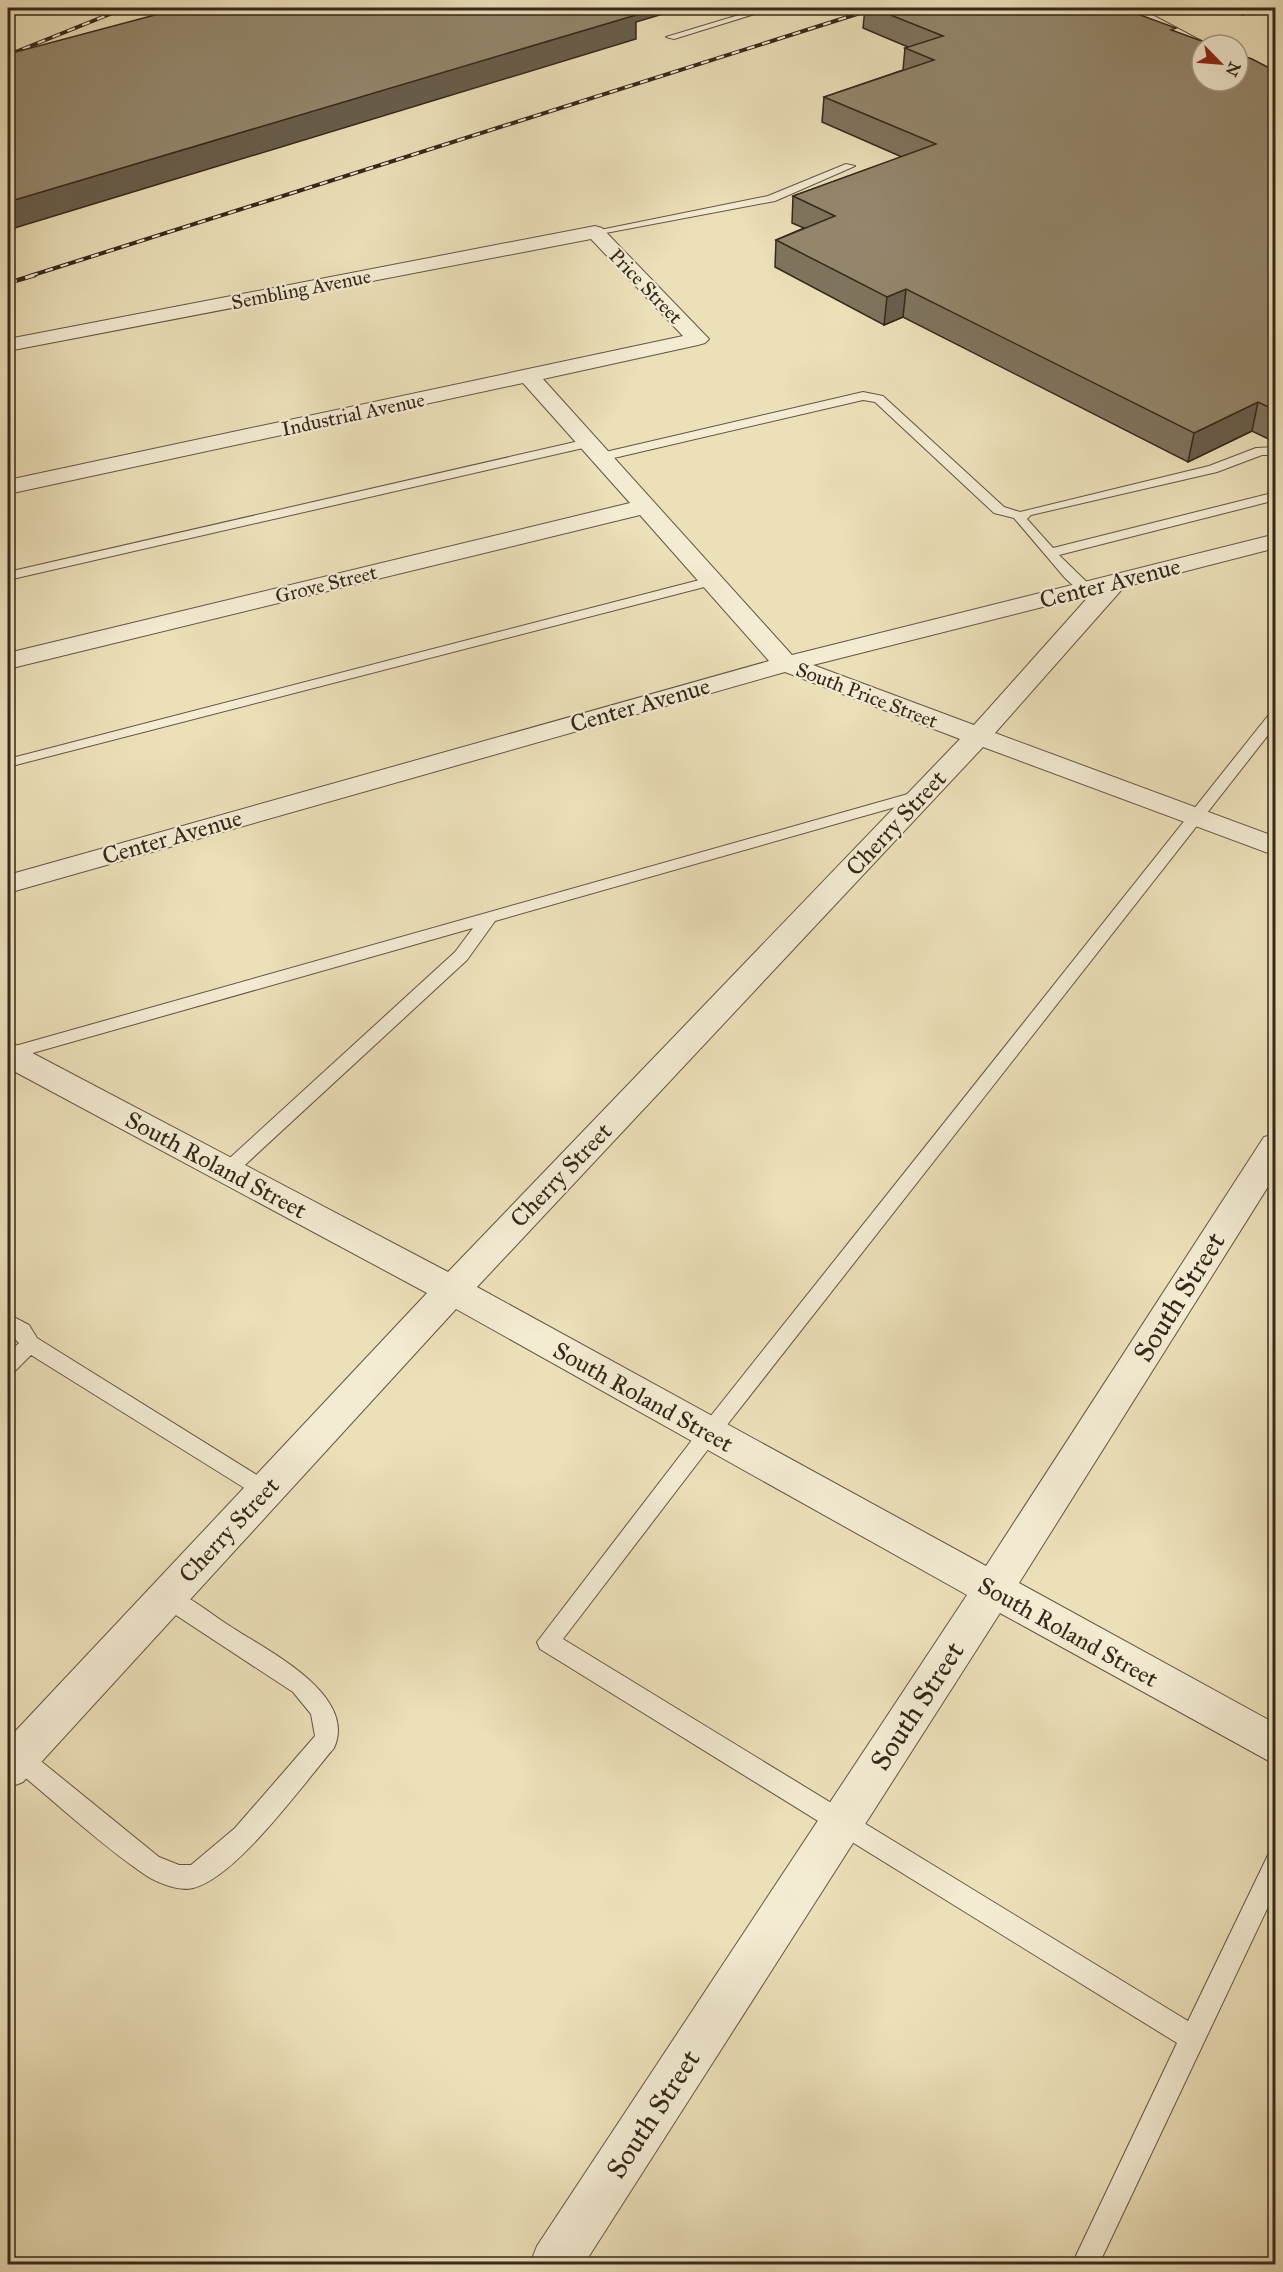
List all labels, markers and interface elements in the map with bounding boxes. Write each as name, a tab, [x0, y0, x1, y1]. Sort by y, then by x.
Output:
north arrow	[1190, 33, 1250, 93]
text: N	[1221, 59, 1245, 80]
street label: Price Street	[604, 243, 688, 329]
street label: Sembling Avenue	[229, 264, 373, 315]
street label: Industrial Avenue	[279, 387, 427, 441]
street label: Center Avenue	[1037, 551, 1183, 615]
street label: Grove Street	[273, 560, 379, 608]
street label: South Price Street	[793, 657, 941, 733]
street label: Center Avenue	[567, 671, 713, 739]
street label: Cherry Street	[839, 764, 953, 882]
street label: Center Avenue	[99, 803, 245, 871]
street label: South Roland Street	[120, 1105, 312, 1226]
street label: Cherry Street	[504, 1116, 619, 1233]
street label: South Street	[1125, 1226, 1233, 1368]
street label: South Roland Street	[548, 1335, 739, 1459]
street label: Cherry Street	[172, 1471, 286, 1589]
street label: South Roland Street	[973, 1570, 1164, 1694]
street label: South Street	[862, 1635, 972, 1777]
street label: South Street	[598, 2043, 708, 2185]

